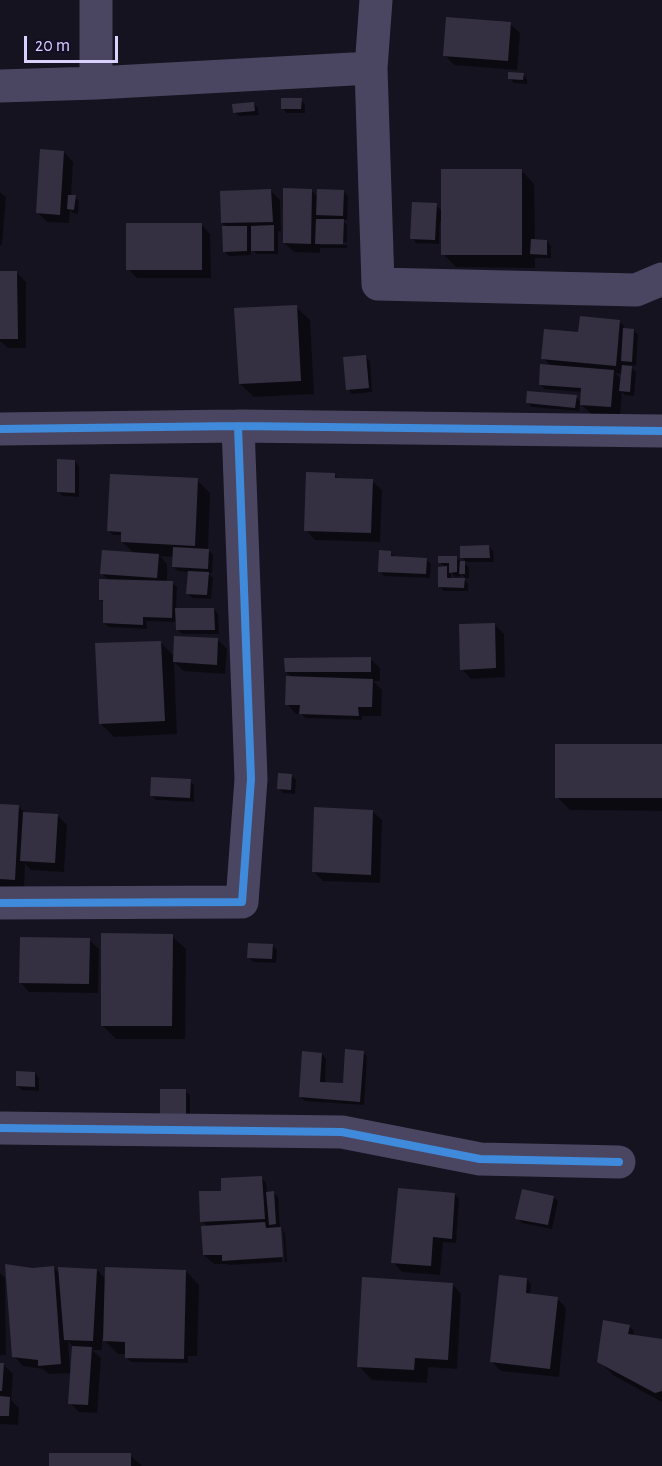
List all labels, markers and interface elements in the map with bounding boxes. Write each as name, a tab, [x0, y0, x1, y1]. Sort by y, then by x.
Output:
scale bar	[27, 24, 122, 62]
text: 20 m	[35, 37, 70, 55]

